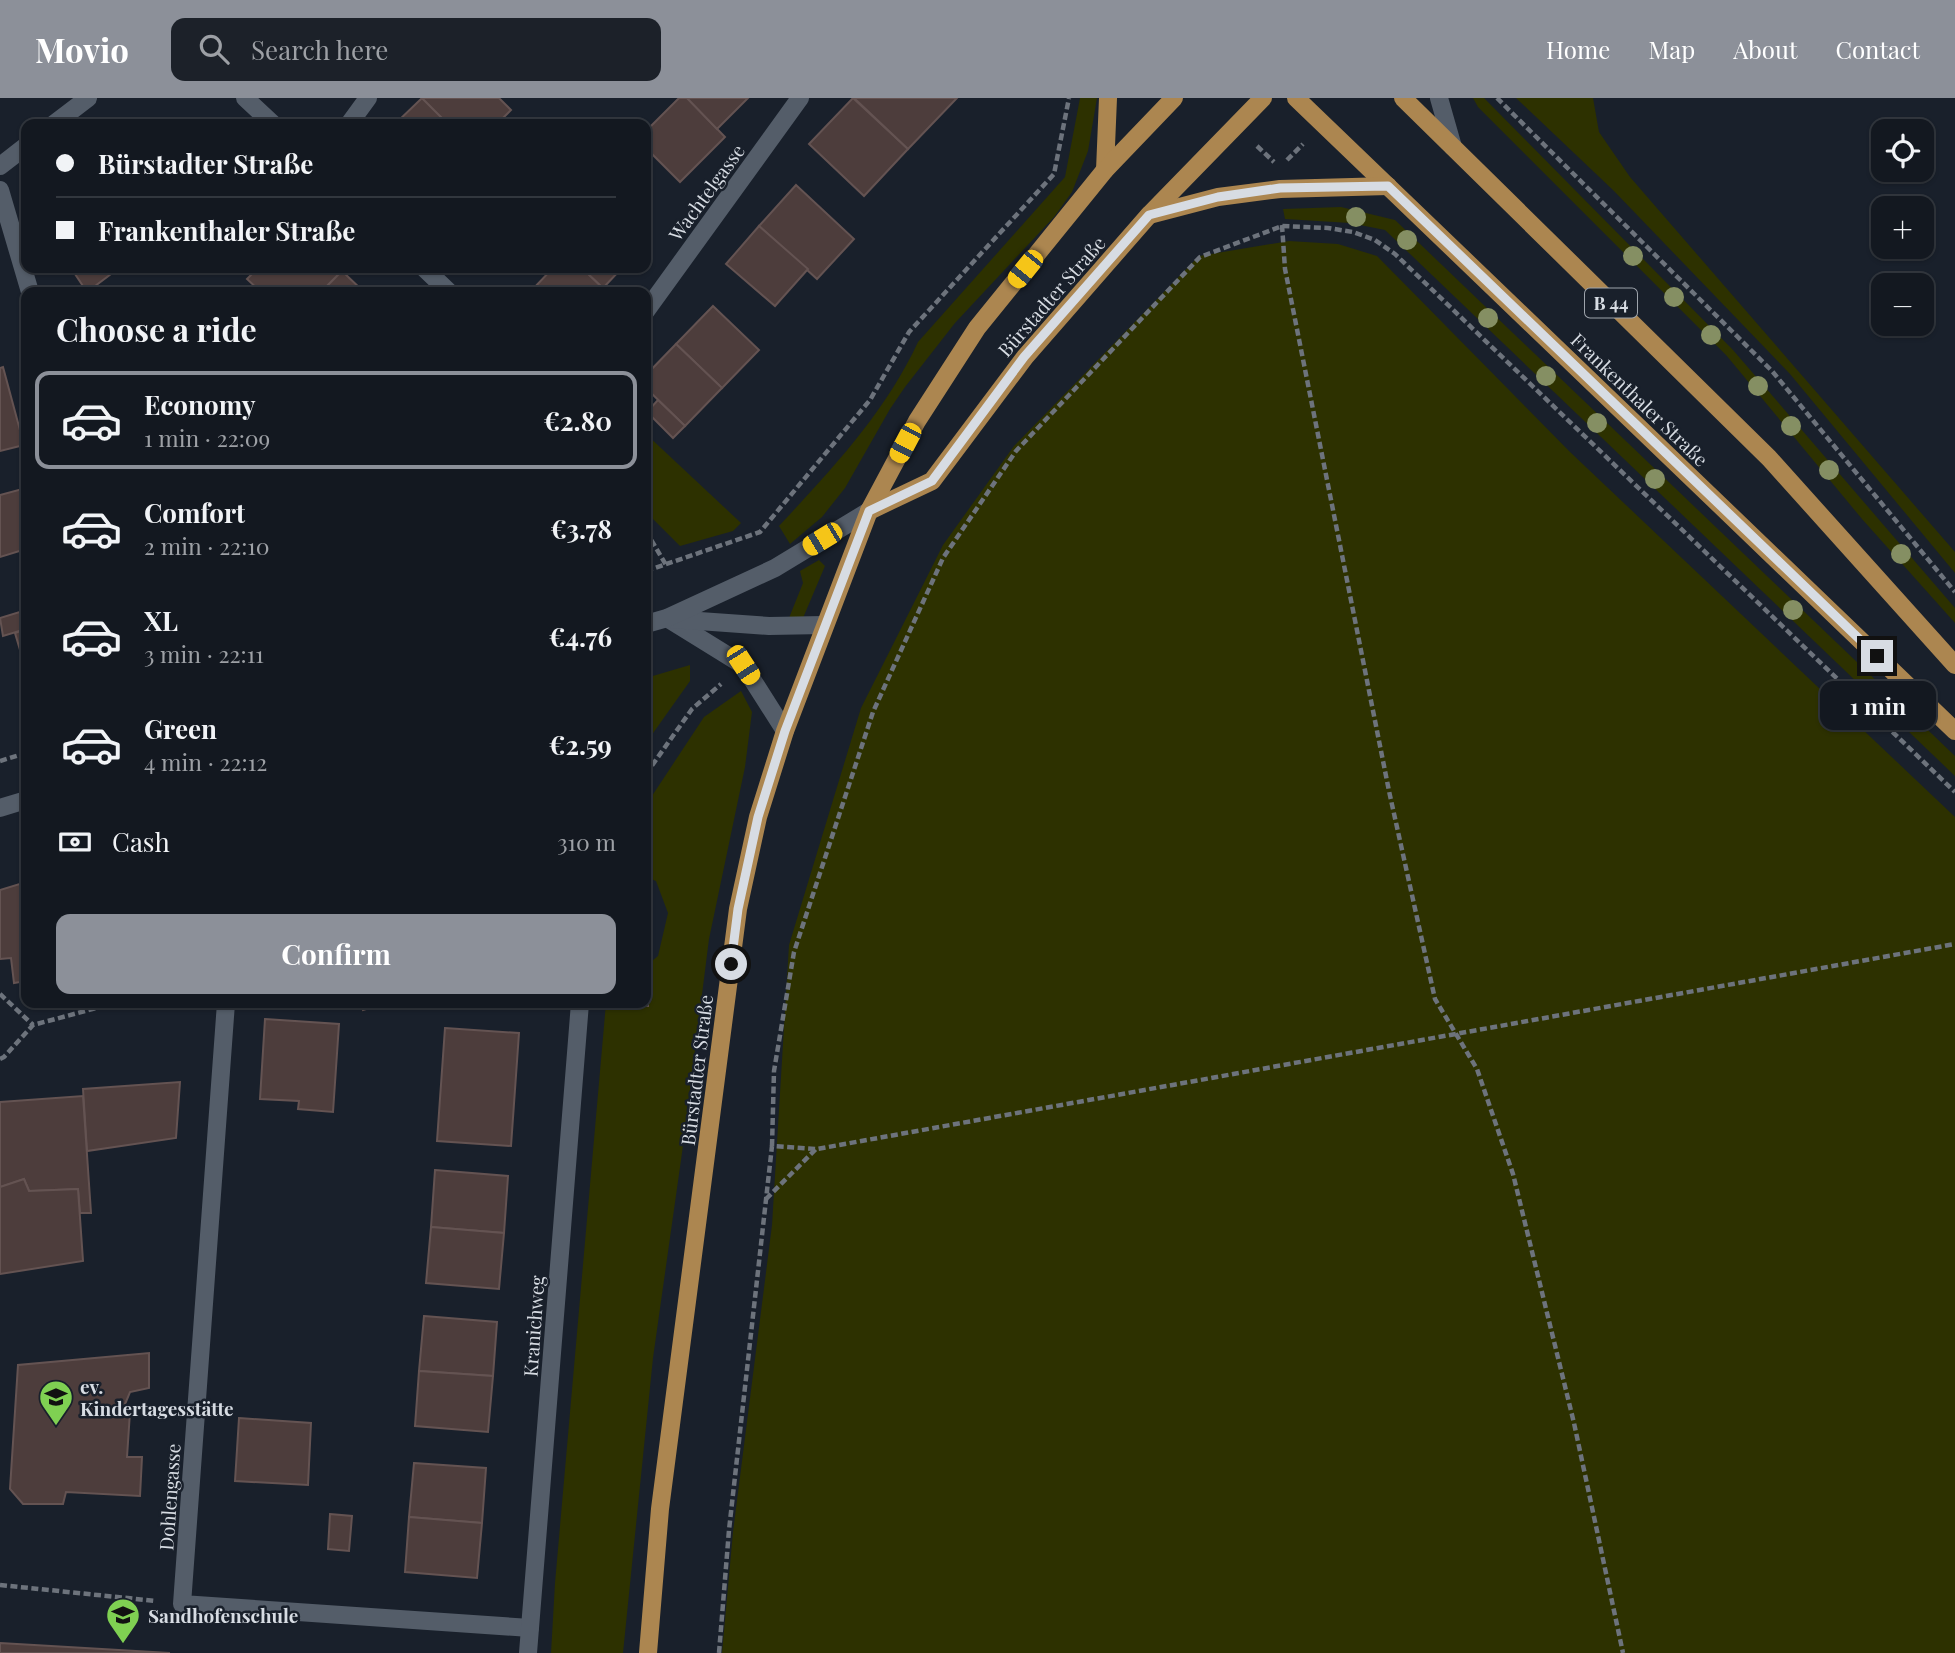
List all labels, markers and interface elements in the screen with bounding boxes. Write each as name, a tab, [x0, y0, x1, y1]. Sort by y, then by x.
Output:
search box	[171, 18, 661, 81]
text: Movio	[35, 27, 129, 71]
icon: search	[195, 30, 233, 68]
text: Search here	[251, 32, 388, 67]
text: Home	[1546, 33, 1610, 65]
text: Map	[1648, 33, 1695, 65]
text: About	[1733, 33, 1797, 65]
text: Contact	[1835, 33, 1920, 65]
map controls	[1871, 119, 1934, 336]
button: locate	[1871, 119, 1934, 182]
street label: Wachtelgasse	[661, 138, 750, 246]
text: Bürstadter Straße	[98, 146, 313, 181]
button: +	[1871, 196, 1934, 259]
text: Frankenthaler Straße	[98, 213, 355, 248]
street label: Bürstadter Straße	[991, 230, 1111, 362]
car	[1004, 246, 1047, 292]
button: −	[1871, 273, 1934, 336]
road number: B 44	[1585, 288, 1637, 318]
text: Choose a ride	[56, 307, 257, 350]
street label: Frankenthaler Straße	[1566, 327, 1714, 471]
text: Economy	[144, 387, 255, 422]
icon: car	[60, 389, 123, 452]
text: €2.80	[543, 403, 612, 438]
car	[886, 420, 925, 466]
text: 1 min · 22:09	[144, 422, 270, 453]
text: Comfort	[144, 495, 245, 530]
icon: car	[60, 497, 123, 560]
text: €3.78	[550, 511, 612, 546]
car	[799, 519, 846, 559]
text: 2 min · 22:10	[144, 530, 270, 561]
text: XL	[144, 603, 178, 638]
icon: car	[60, 605, 123, 668]
text: €4.76	[549, 619, 612, 654]
text: 3 min · 22:11	[144, 638, 264, 669]
route end	[1861, 640, 1893, 672]
car	[723, 642, 764, 688]
callout: 1 min	[1819, 680, 1935, 730]
text: 1 min	[1850, 690, 1906, 721]
text: Green	[144, 711, 217, 746]
icon: car	[60, 713, 123, 776]
text: €2.59	[549, 727, 612, 762]
text: 4 min · 22:12	[144, 746, 267, 777]
icon: cash	[56, 823, 94, 861]
text: Cash	[112, 824, 170, 859]
text: 310 m	[557, 826, 616, 857]
button: Confirm	[56, 914, 616, 994]
route start	[715, 948, 747, 980]
street label: Bürstadter Straße	[674, 993, 718, 1147]
street label: Kranichweg	[516, 1274, 550, 1378]
place label: ev. Kindertagesstätte	[80, 1373, 234, 1421]
school or university icon: ev. Kindertagesstätte	[37, 1378, 75, 1427]
street label: Dohlengasse	[152, 1443, 186, 1551]
school or university icon: Sandhofenschule	[104, 1596, 142, 1645]
place label: Sandhofenschule	[148, 1602, 298, 1628]

